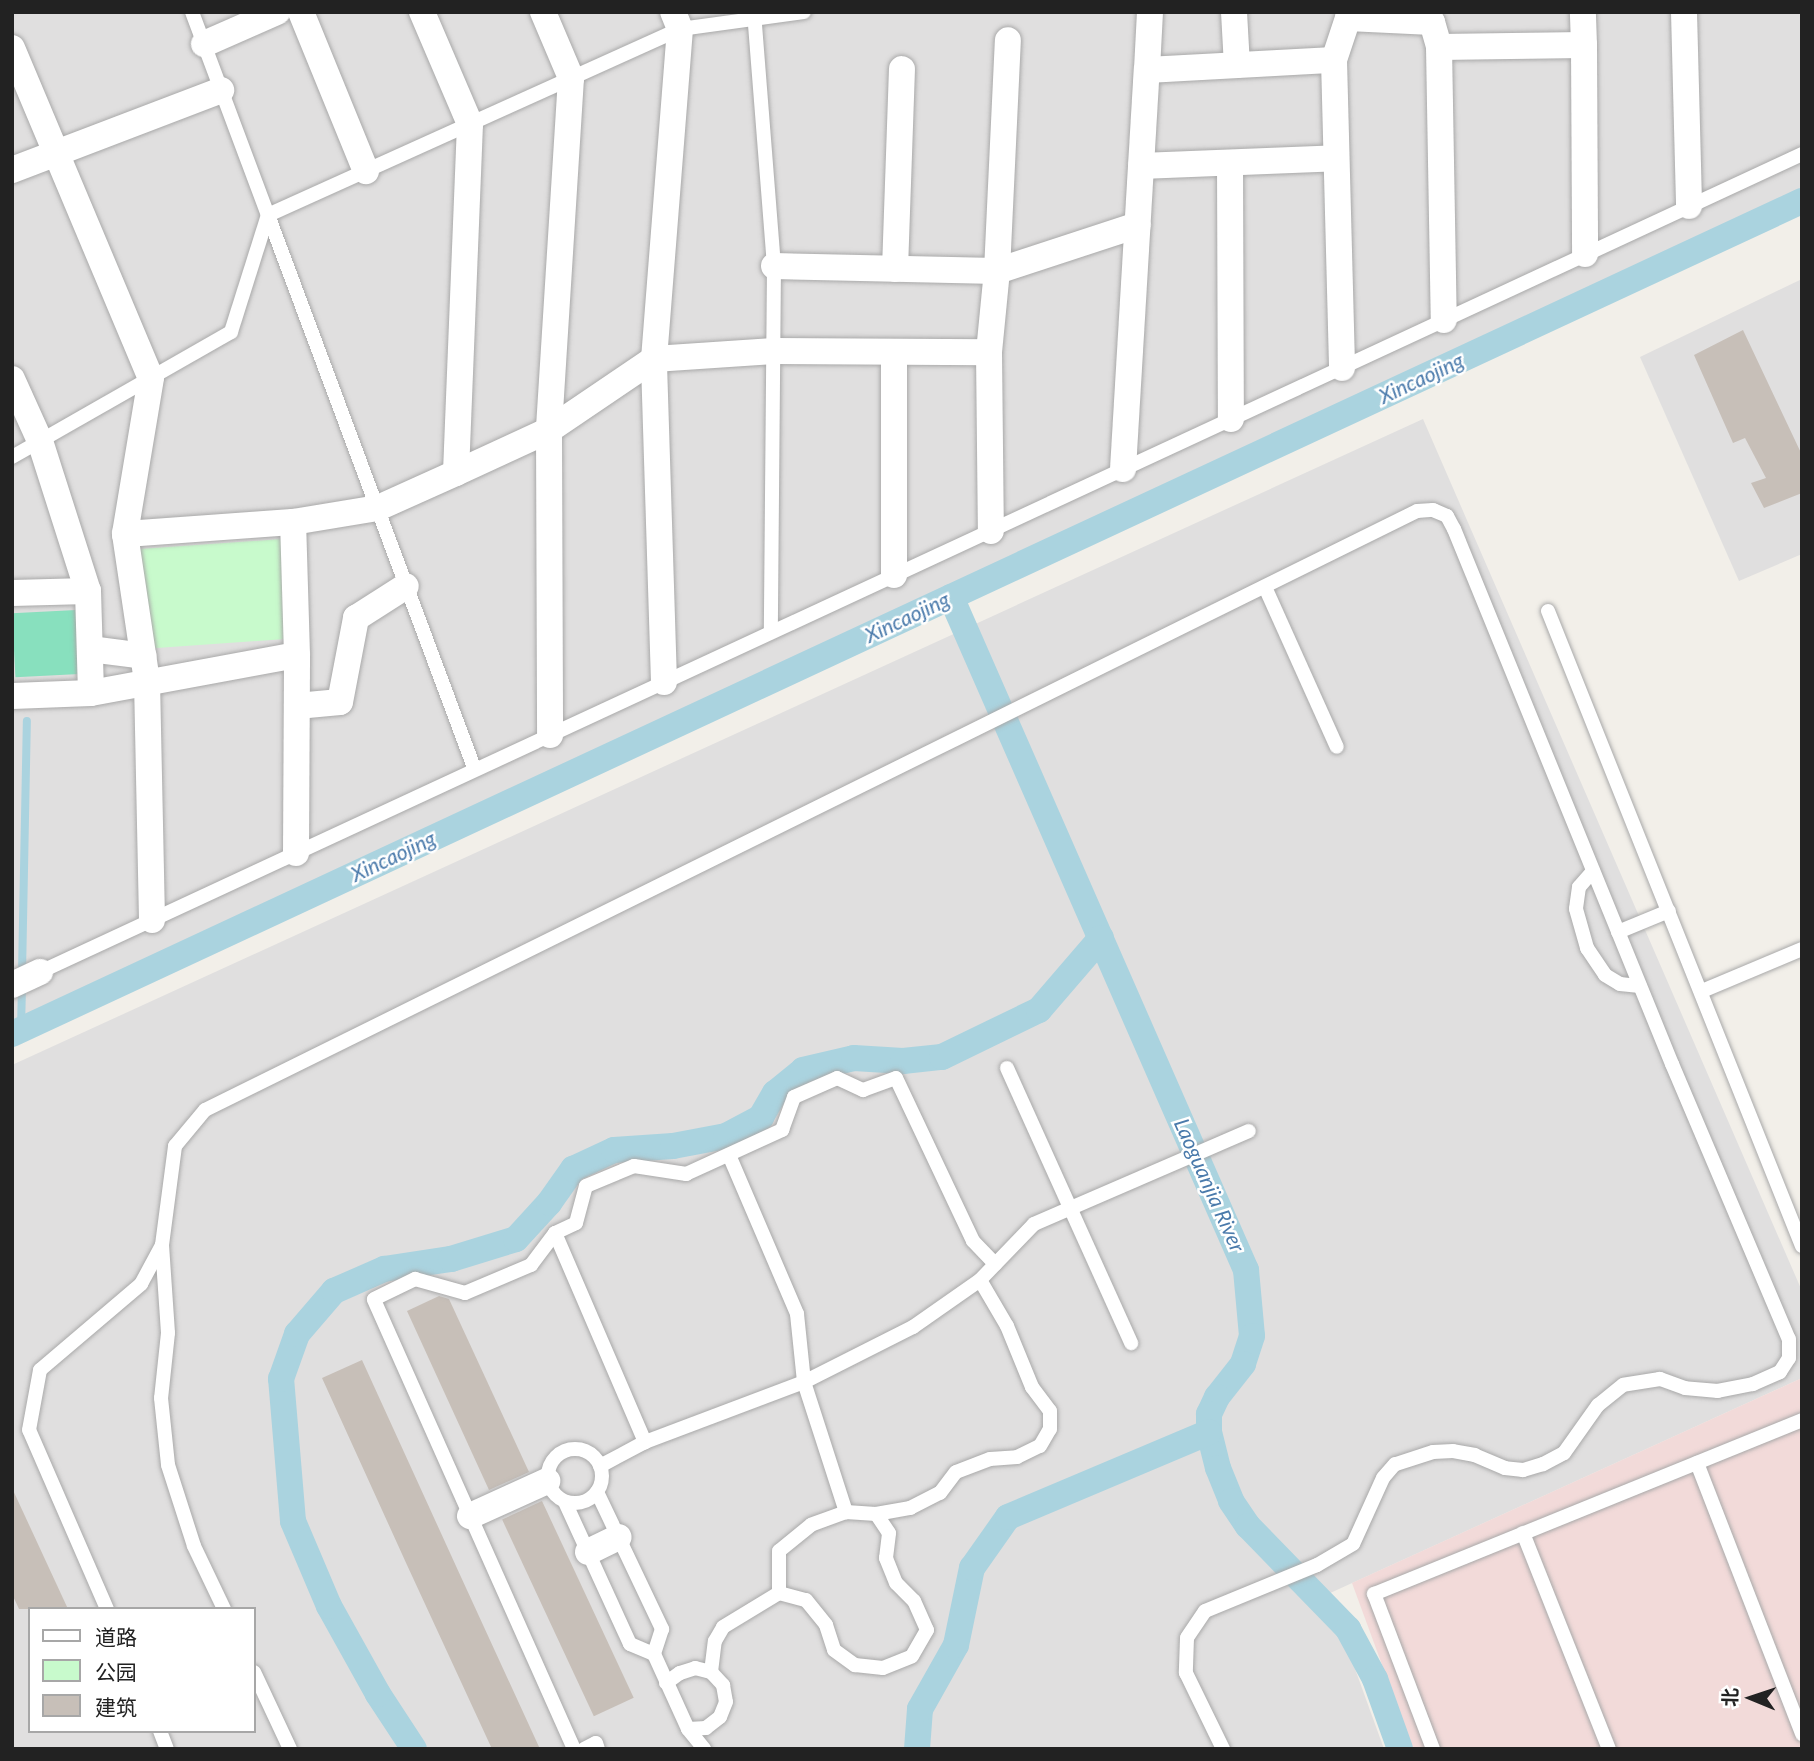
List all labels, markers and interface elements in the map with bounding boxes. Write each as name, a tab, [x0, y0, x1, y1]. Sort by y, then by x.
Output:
water label: Xincaojing	[1375, 347, 1467, 409]
water label: Xincaojing	[861, 586, 953, 648]
water label: Xincaojing	[347, 825, 439, 887]
water label: Laoguanjia River	[1169, 1114, 1251, 1256]
legend	[28, 1607, 256, 1733]
text: 道路	[95, 1624, 137, 1649]
text: 公园	[95, 1659, 137, 1684]
north arrow	[1716, 1663, 1786, 1733]
text: 北	[1718, 1687, 1741, 1707]
text: 建筑	[95, 1694, 137, 1719]

